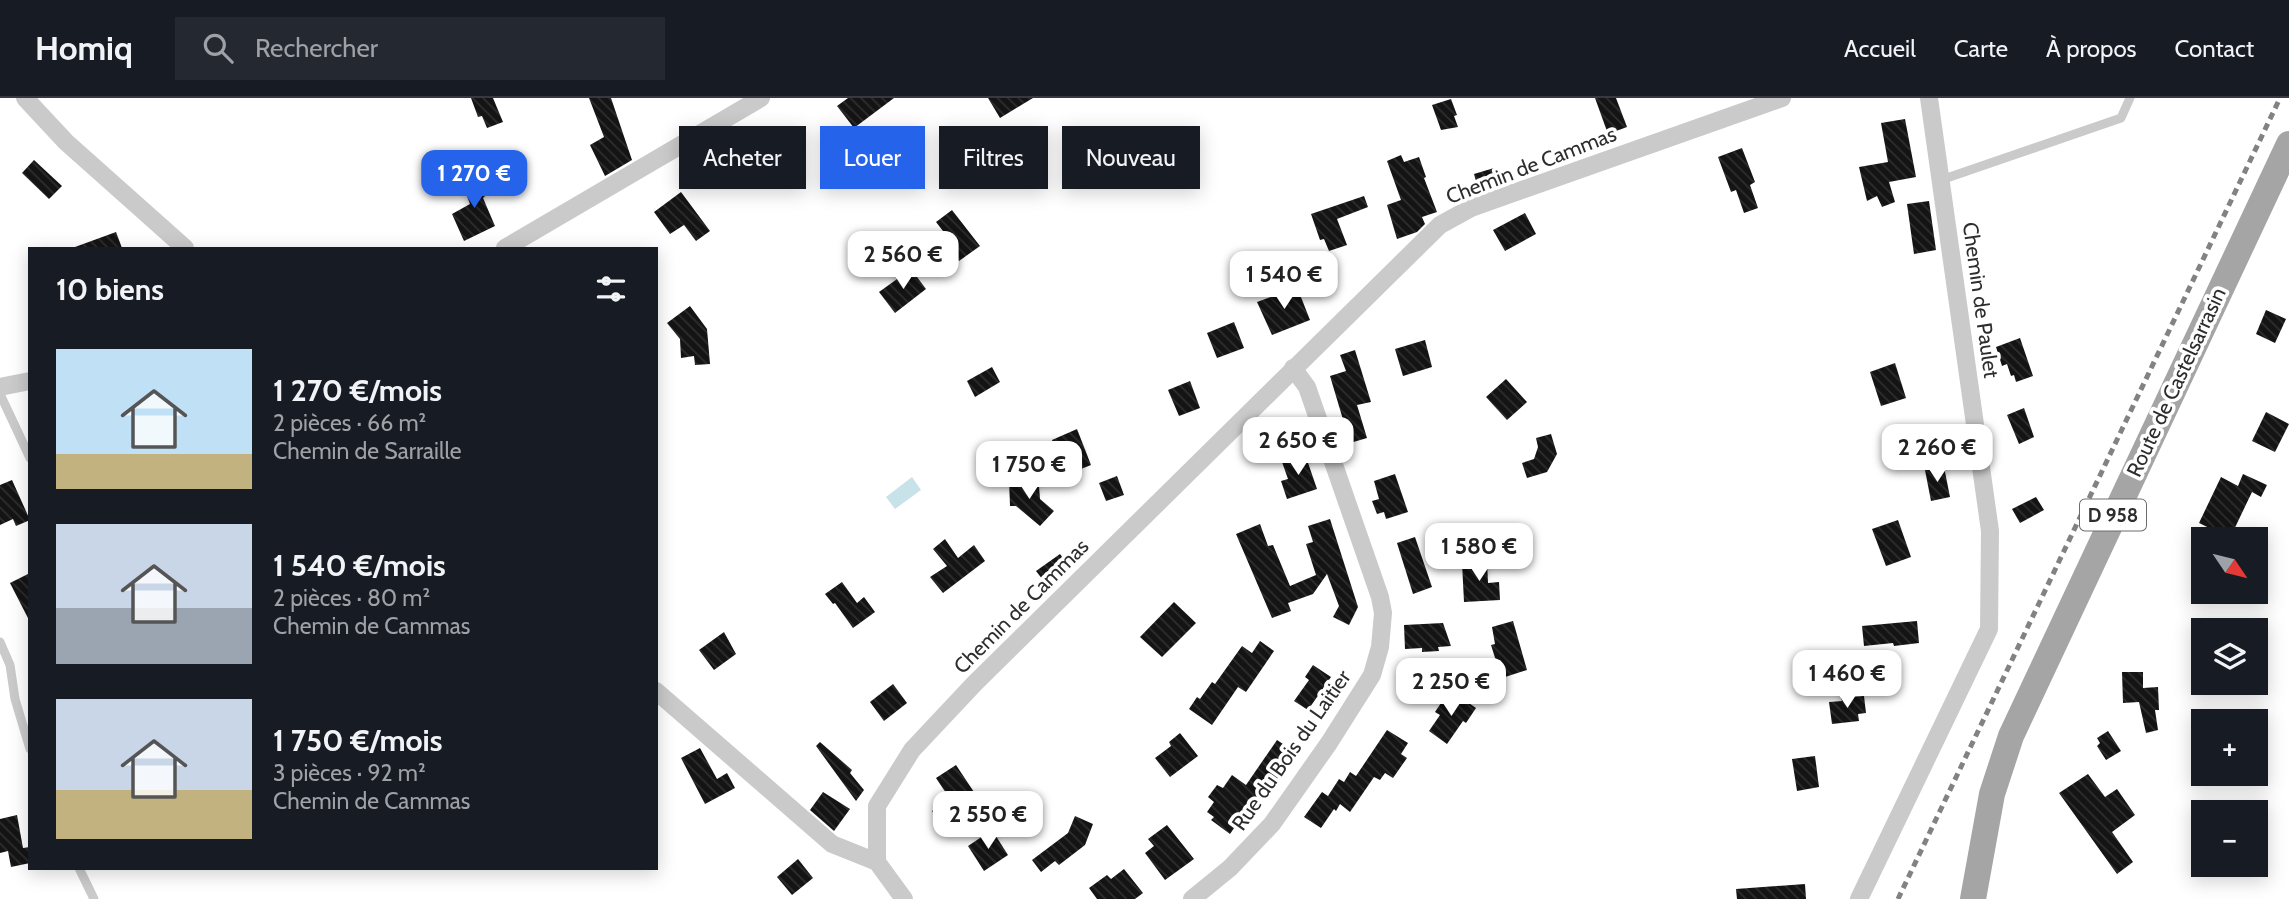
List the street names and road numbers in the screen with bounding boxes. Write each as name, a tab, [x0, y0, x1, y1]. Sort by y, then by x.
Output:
street label: Chemin de Cammas	[1442, 121, 1620, 209]
street label: Chemin de Paulet	[1958, 221, 2004, 379]
street label: Route de Castelsarrasin	[2121, 284, 2231, 480]
road number: D 958	[2080, 500, 2146, 530]
street label: Chemin de Cammas	[948, 533, 1094, 679]
street label: Rue du Bois du Laitier	[1226, 665, 1356, 835]

